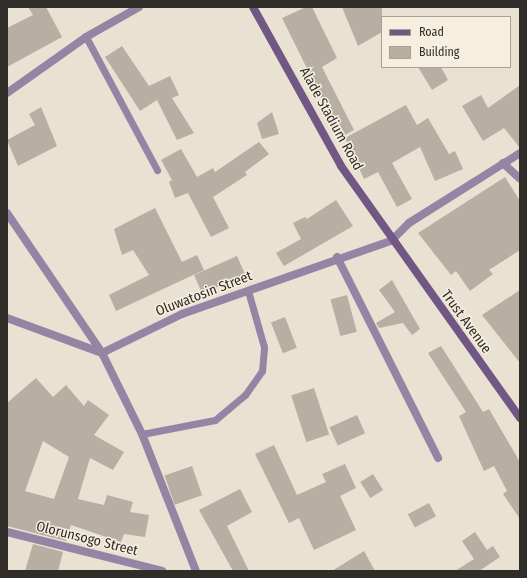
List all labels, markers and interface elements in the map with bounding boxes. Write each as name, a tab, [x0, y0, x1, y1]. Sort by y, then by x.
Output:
legend	[381, 16, 511, 68]
text: Road	[419, 25, 444, 39]
text: Building	[419, 45, 459, 59]
street label: Alade Stadium Road	[296, 65, 366, 173]
street label: Oluwatosin Street	[153, 268, 255, 320]
street label: Trust Avenue	[437, 287, 495, 357]
street label: Olorunsogo Street	[34, 518, 140, 560]

